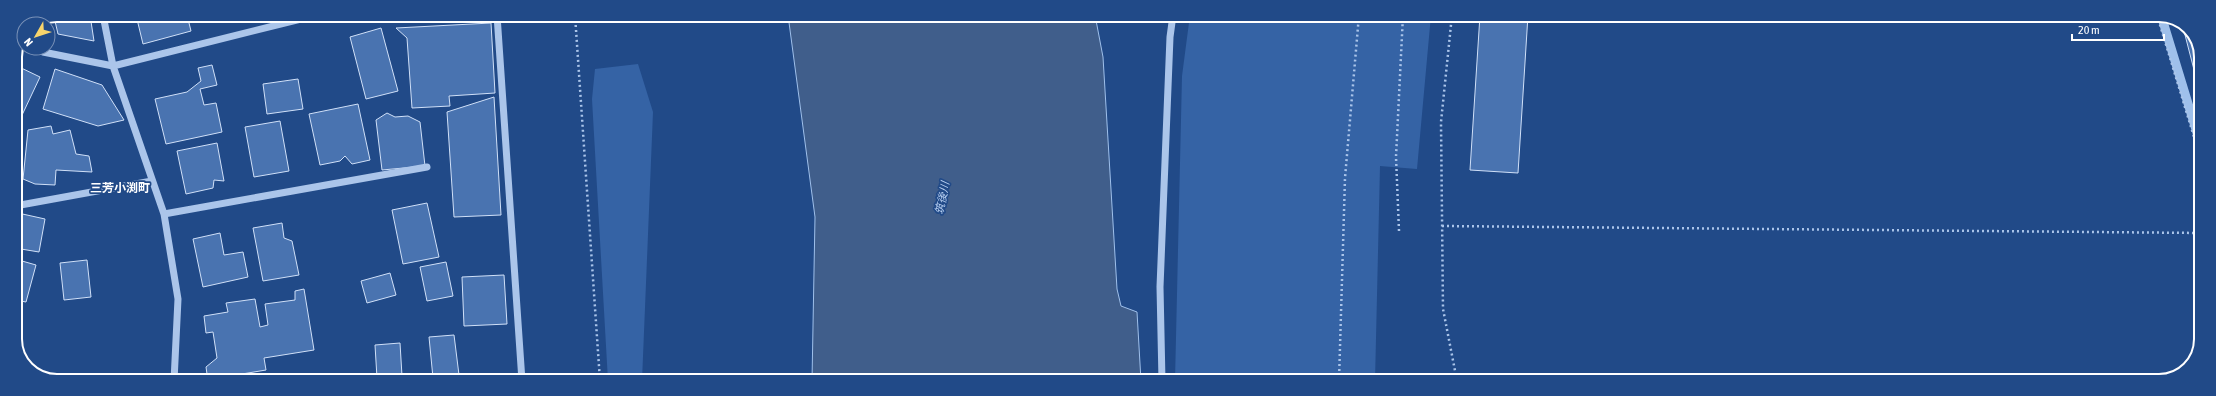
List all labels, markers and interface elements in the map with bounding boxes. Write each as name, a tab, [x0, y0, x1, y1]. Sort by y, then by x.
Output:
north arrow	[16, 16, 56, 56]
scale bar	[2072, 16, 2164, 42]
text: 20 m	[2078, 23, 2100, 37]
text: N	[22, 36, 35, 49]
water label: 筑後川	[933, 180, 951, 215]
district label: 三芳小渕町	[90, 181, 150, 195]

